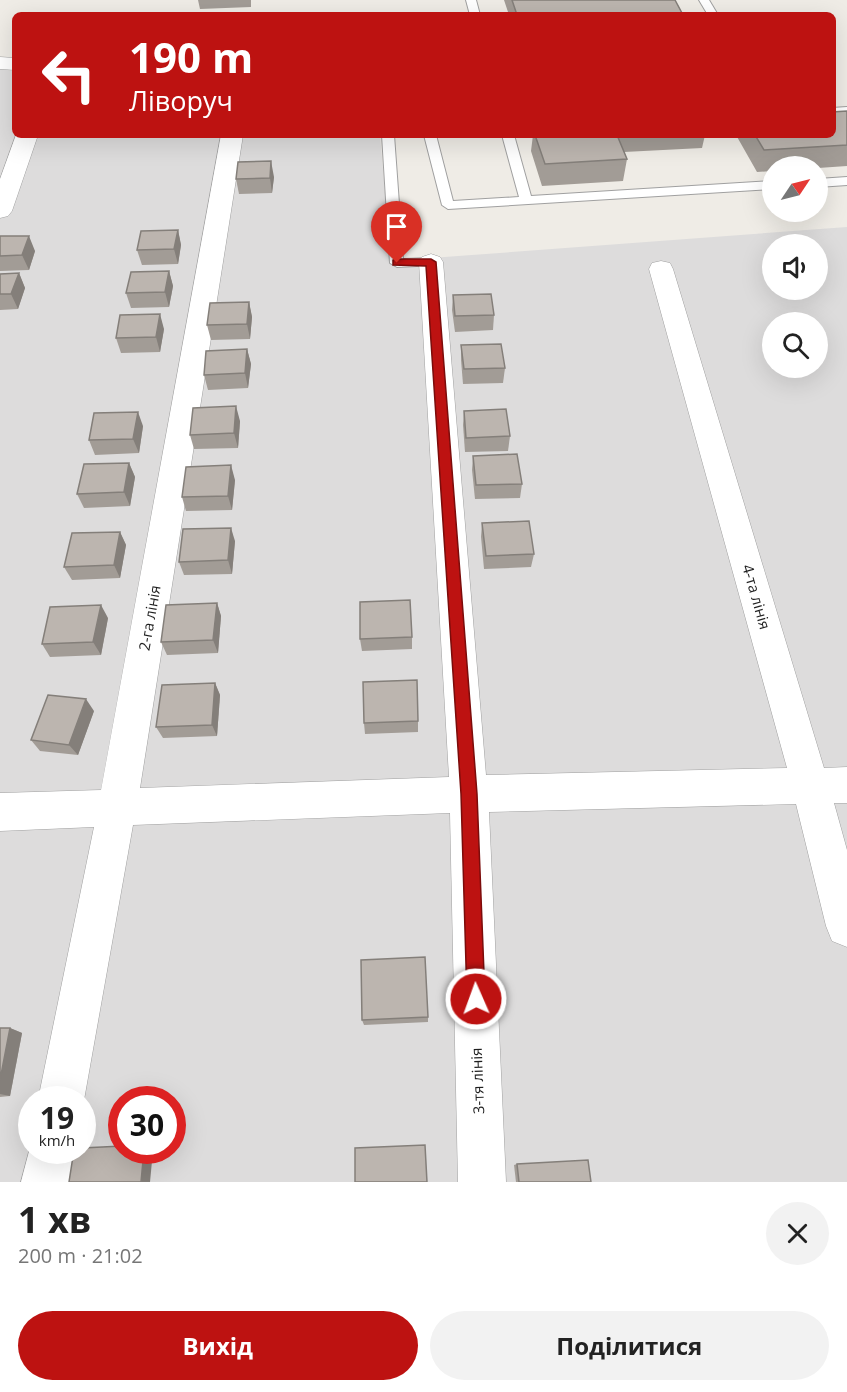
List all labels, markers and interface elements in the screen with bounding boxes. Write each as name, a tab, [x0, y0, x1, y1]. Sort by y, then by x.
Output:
text: 190 m	[129, 28, 253, 85]
icon: left	[30, 36, 108, 114]
text: Ліворуч	[129, 82, 233, 119]
north arrow	[762, 156, 828, 222]
map controls	[762, 156, 828, 378]
pin	[371, 201, 422, 263]
icon: arrive	[380, 210, 413, 243]
button: sound	[762, 234, 828, 300]
button: search	[762, 312, 828, 378]
street label: 4-та лінія	[738, 562, 776, 632]
street label: 2-га лінія	[133, 584, 165, 652]
position arrow	[444, 967, 508, 1031]
street label: 3-тя лінія	[466, 1047, 488, 1115]
speed limit sign: 30	[108, 1086, 186, 1164]
text: 19	[40, 1097, 74, 1138]
text: km/h	[39, 1130, 75, 1150]
text: 1 хв	[18, 1195, 91, 1244]
button: close	[766, 1202, 829, 1265]
text: 200 m · 21:02	[18, 1242, 143, 1269]
button: Вихід	[18, 1311, 418, 1380]
button: Поділитися	[430, 1311, 829, 1380]

